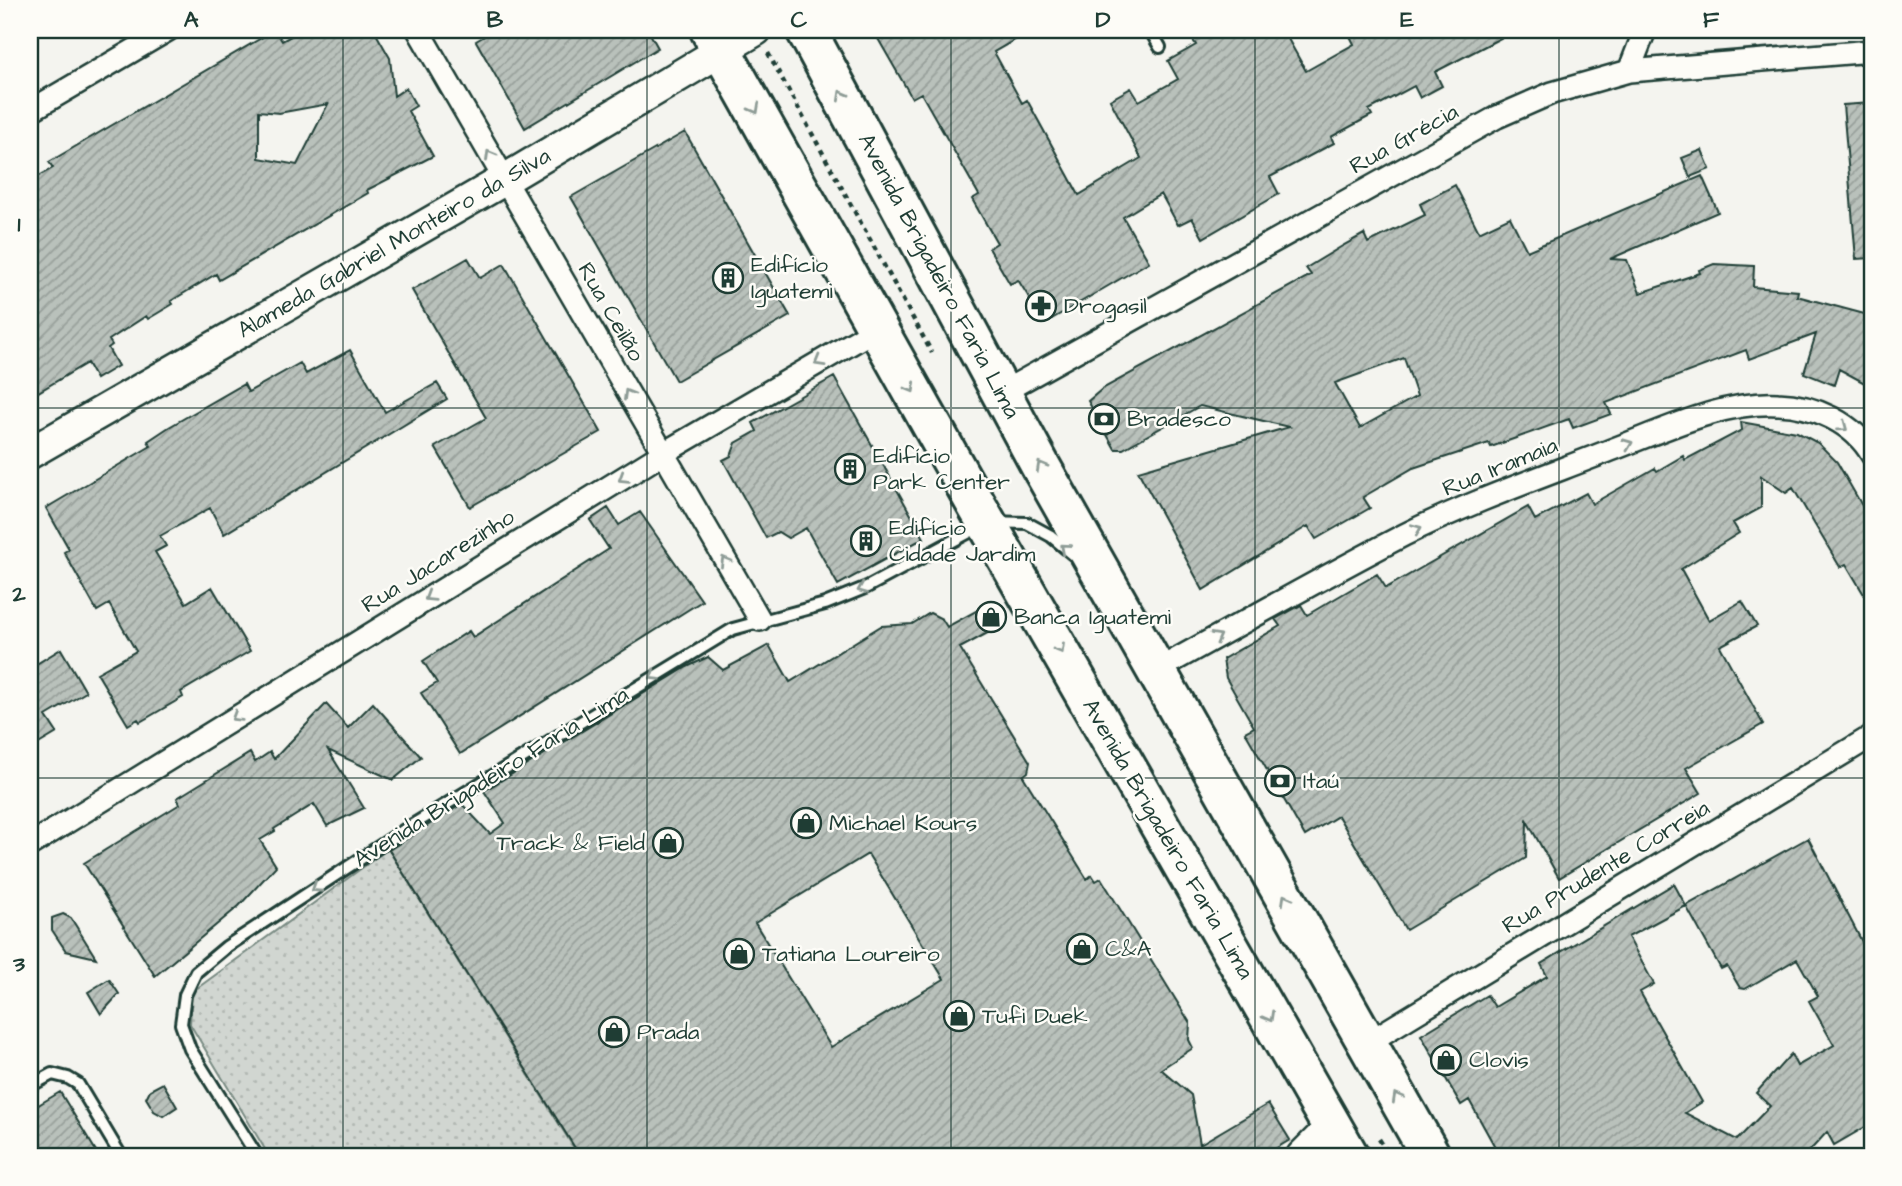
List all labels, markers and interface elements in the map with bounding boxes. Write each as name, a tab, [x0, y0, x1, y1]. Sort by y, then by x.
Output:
text: A	[184, 4, 199, 36]
text: B	[487, 4, 504, 36]
text: C	[791, 4, 808, 36]
text: D	[1096, 4, 1111, 36]
text: E	[1400, 4, 1414, 36]
text: F	[1703, 4, 1720, 36]
one-way arrow	[837, 90, 850, 103]
street label: Rua Grécia	[1344, 96, 1464, 182]
one-way arrow	[747, 102, 760, 115]
street label: Avenida Brigadeiro Faria Lima	[849, 128, 1028, 425]
street label: Alameda Gabriel Monteiro da Silva	[231, 140, 557, 346]
one-way arrow	[485, 150, 498, 163]
text: 1	[18, 208, 21, 240]
place label: Edifício Iguatemi	[751, 249, 833, 308]
street label: Rua Ceilão	[570, 257, 652, 367]
building icon: Edifício Iguatemi	[711, 261, 745, 295]
pharmacy icon: Drogasil	[1024, 289, 1058, 323]
place label: Drogasil	[1064, 290, 1147, 323]
one-way arrow	[814, 354, 827, 367]
one-way arrow	[903, 380, 916, 393]
one-way arrow	[623, 389, 636, 402]
bank icon: Bradesco	[1087, 402, 1121, 436]
place label: Bradesco	[1127, 403, 1231, 435]
one-way arrow	[1836, 419, 1848, 431]
street label: Rua Iramaia	[1438, 429, 1563, 505]
one-way arrow	[1621, 438, 1633, 452]
place label: Edifício Park Center	[873, 440, 1010, 498]
building icon: Edifício Park Center	[833, 452, 867, 486]
one-way arrow	[1036, 461, 1049, 473]
one-way arrow	[618, 469, 631, 482]
street label: Rua Jacarezinho	[355, 501, 521, 621]
place label: Edifício Cidade Jardim	[889, 512, 1036, 570]
building icon: Edifício Cidade Jardim	[849, 524, 883, 558]
one-way arrow	[1410, 524, 1422, 538]
one-way arrow	[1061, 544, 1074, 556]
one-way arrow	[721, 556, 734, 569]
text: 2	[11, 578, 26, 610]
one-way arrow	[857, 581, 870, 595]
one-way arrow	[424, 588, 437, 601]
shop icon: Banca Iguatemi	[974, 600, 1008, 634]
place label: Banca Iguatemi	[1014, 601, 1171, 634]
one-way arrow	[1209, 632, 1222, 645]
one-way arrow	[1052, 642, 1065, 655]
one-way arrow	[649, 667, 662, 680]
street label: Avenida Brigadeiro Faria Lima	[347, 679, 636, 876]
street label: Avenida Brigadeiro Faria Lima	[1073, 693, 1262, 986]
one-way arrow	[231, 708, 244, 721]
bank icon: Itaú	[1263, 764, 1297, 798]
place label: Itaú	[1303, 765, 1339, 797]
street label: Rua Prudente Correia	[1496, 792, 1716, 942]
shop icon: Michael Kours	[789, 806, 823, 840]
place label: Michael Kours	[829, 807, 977, 839]
shop icon: Track & Field	[651, 826, 685, 860]
place label: Track & Field	[497, 827, 645, 859]
one-way arrow	[311, 880, 324, 892]
one-way arrow	[1281, 893, 1294, 906]
shop icon: C&A	[1065, 932, 1099, 966]
place label: C&A	[1105, 933, 1152, 965]
shop icon: Tatiana Loureiro	[722, 937, 756, 971]
place label: Tatiana Loureiro	[762, 938, 940, 970]
text: 3	[12, 948, 25, 980]
shop icon: Tufi Duek	[942, 999, 976, 1033]
place label: Tufi Duek	[982, 1000, 1088, 1032]
one-way arrow	[1261, 1010, 1274, 1023]
shop icon: Prada	[597, 1015, 631, 1049]
place label: Prada	[637, 1016, 700, 1048]
shop icon: Clovis	[1429, 1043, 1463, 1077]
place label: Clovis	[1469, 1044, 1529, 1076]
one-way arrow	[1392, 1091, 1405, 1104]

